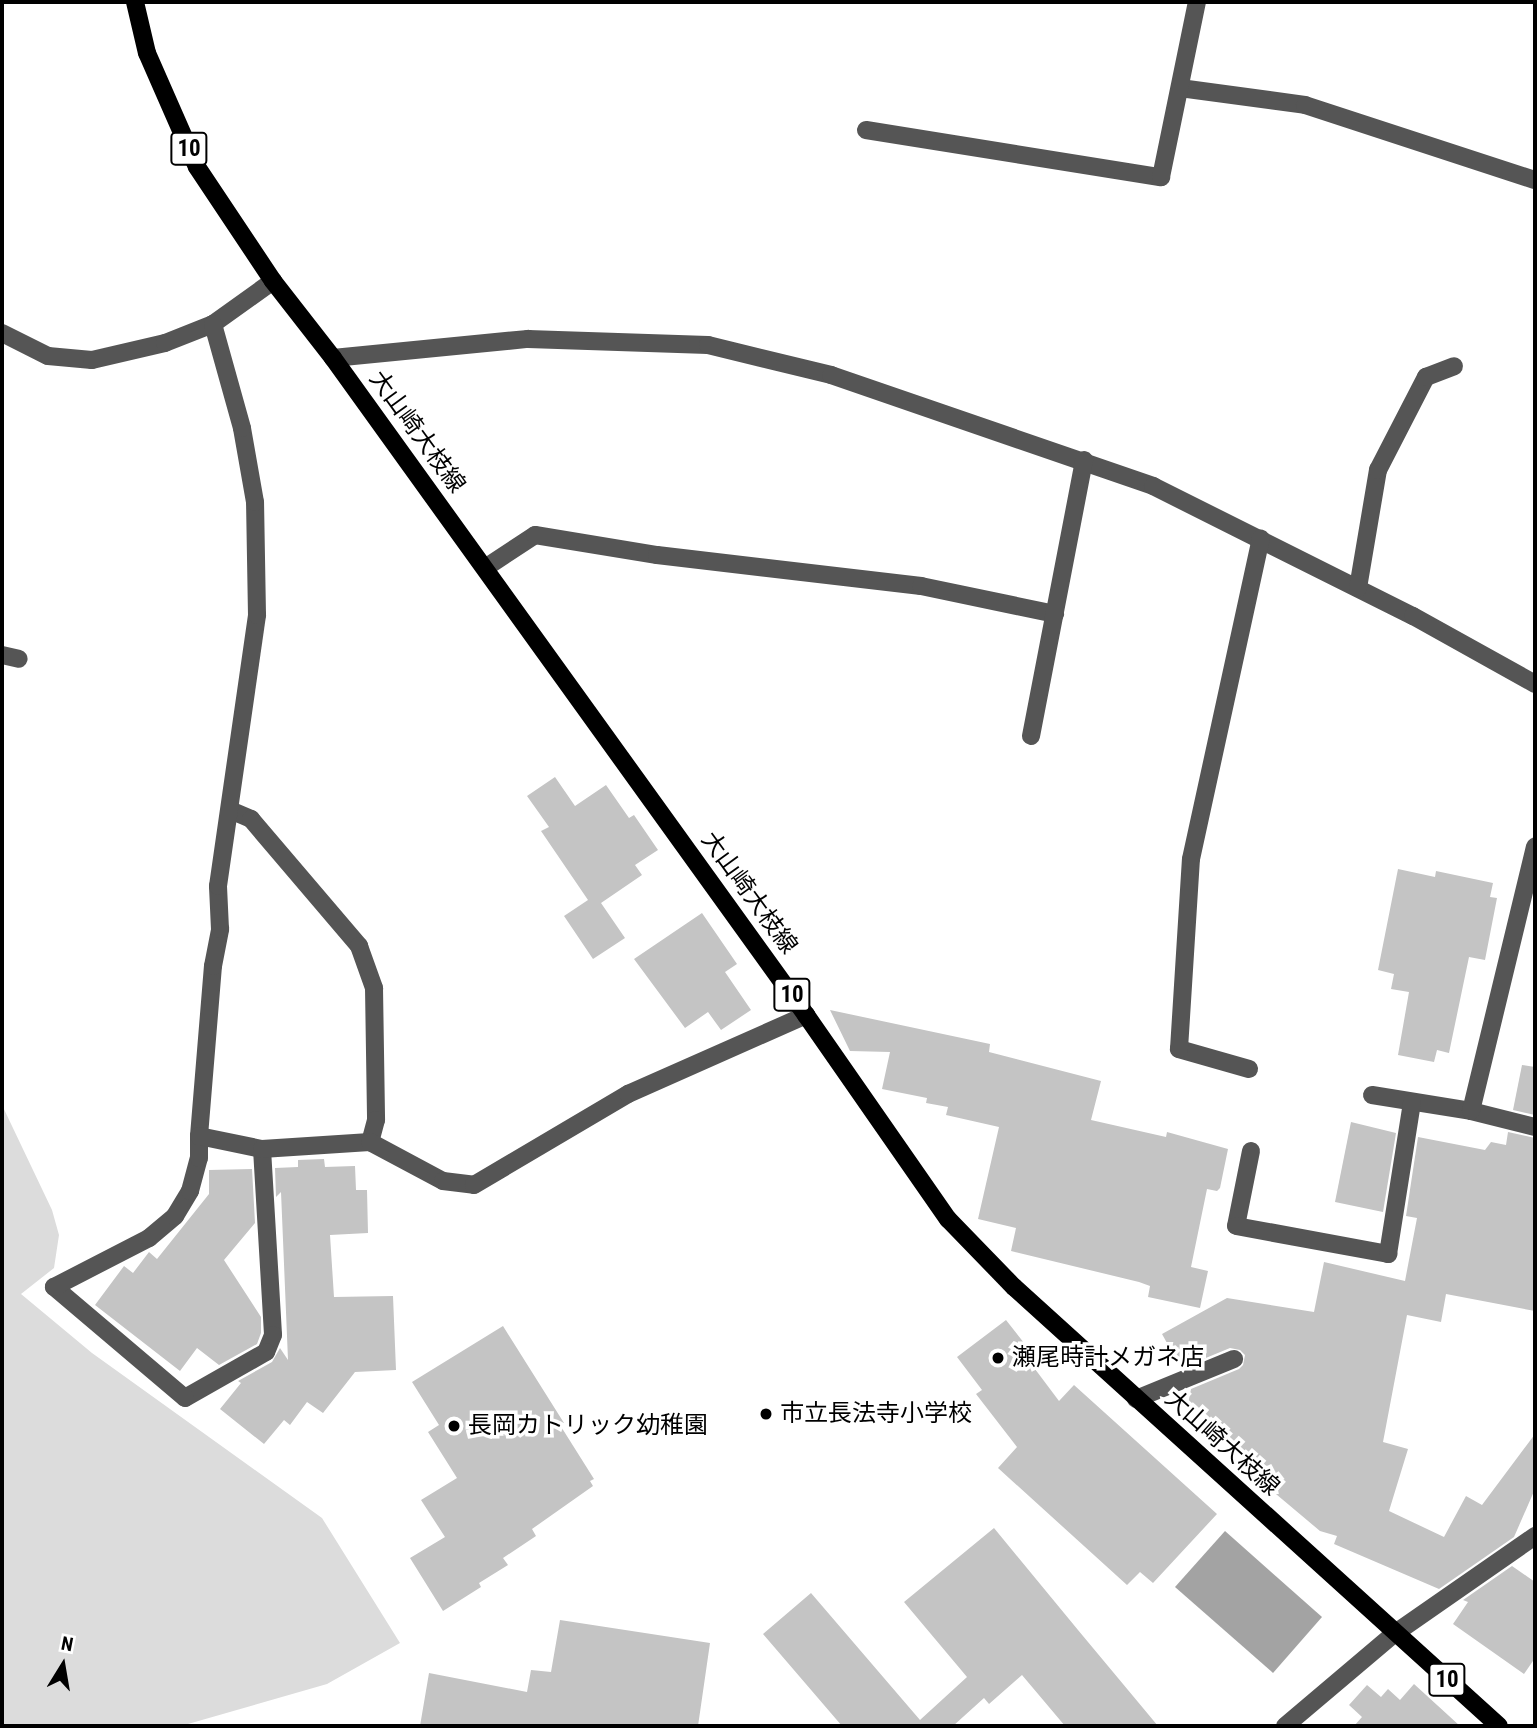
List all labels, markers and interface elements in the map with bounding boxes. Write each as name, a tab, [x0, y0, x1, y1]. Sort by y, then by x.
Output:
road number: 10	[170, 130, 208, 168]
street label: 大山崎大枝線	[363, 365, 471, 499]
street label: 大山崎大枝線	[695, 826, 803, 960]
road number: 10	[773, 976, 811, 1014]
place label: 瀬尾時計メガネ店	[1012, 1344, 1204, 1372]
marker: 瀬尾時計メガネ店	[990, 1350, 1006, 1366]
street label: 大山崎大枝線	[1159, 1384, 1285, 1502]
place label: 市立長法寺小学校	[780, 1400, 972, 1428]
marker: 市立長法寺小学校	[758, 1406, 774, 1422]
place label: 長岡カトリック幼稚園	[468, 1412, 708, 1440]
marker: 長岡カトリック幼稚園	[446, 1418, 462, 1434]
north arrow	[28, 1630, 98, 1700]
text: N	[59, 1631, 75, 1656]
road number: 10	[1428, 1660, 1466, 1700]

